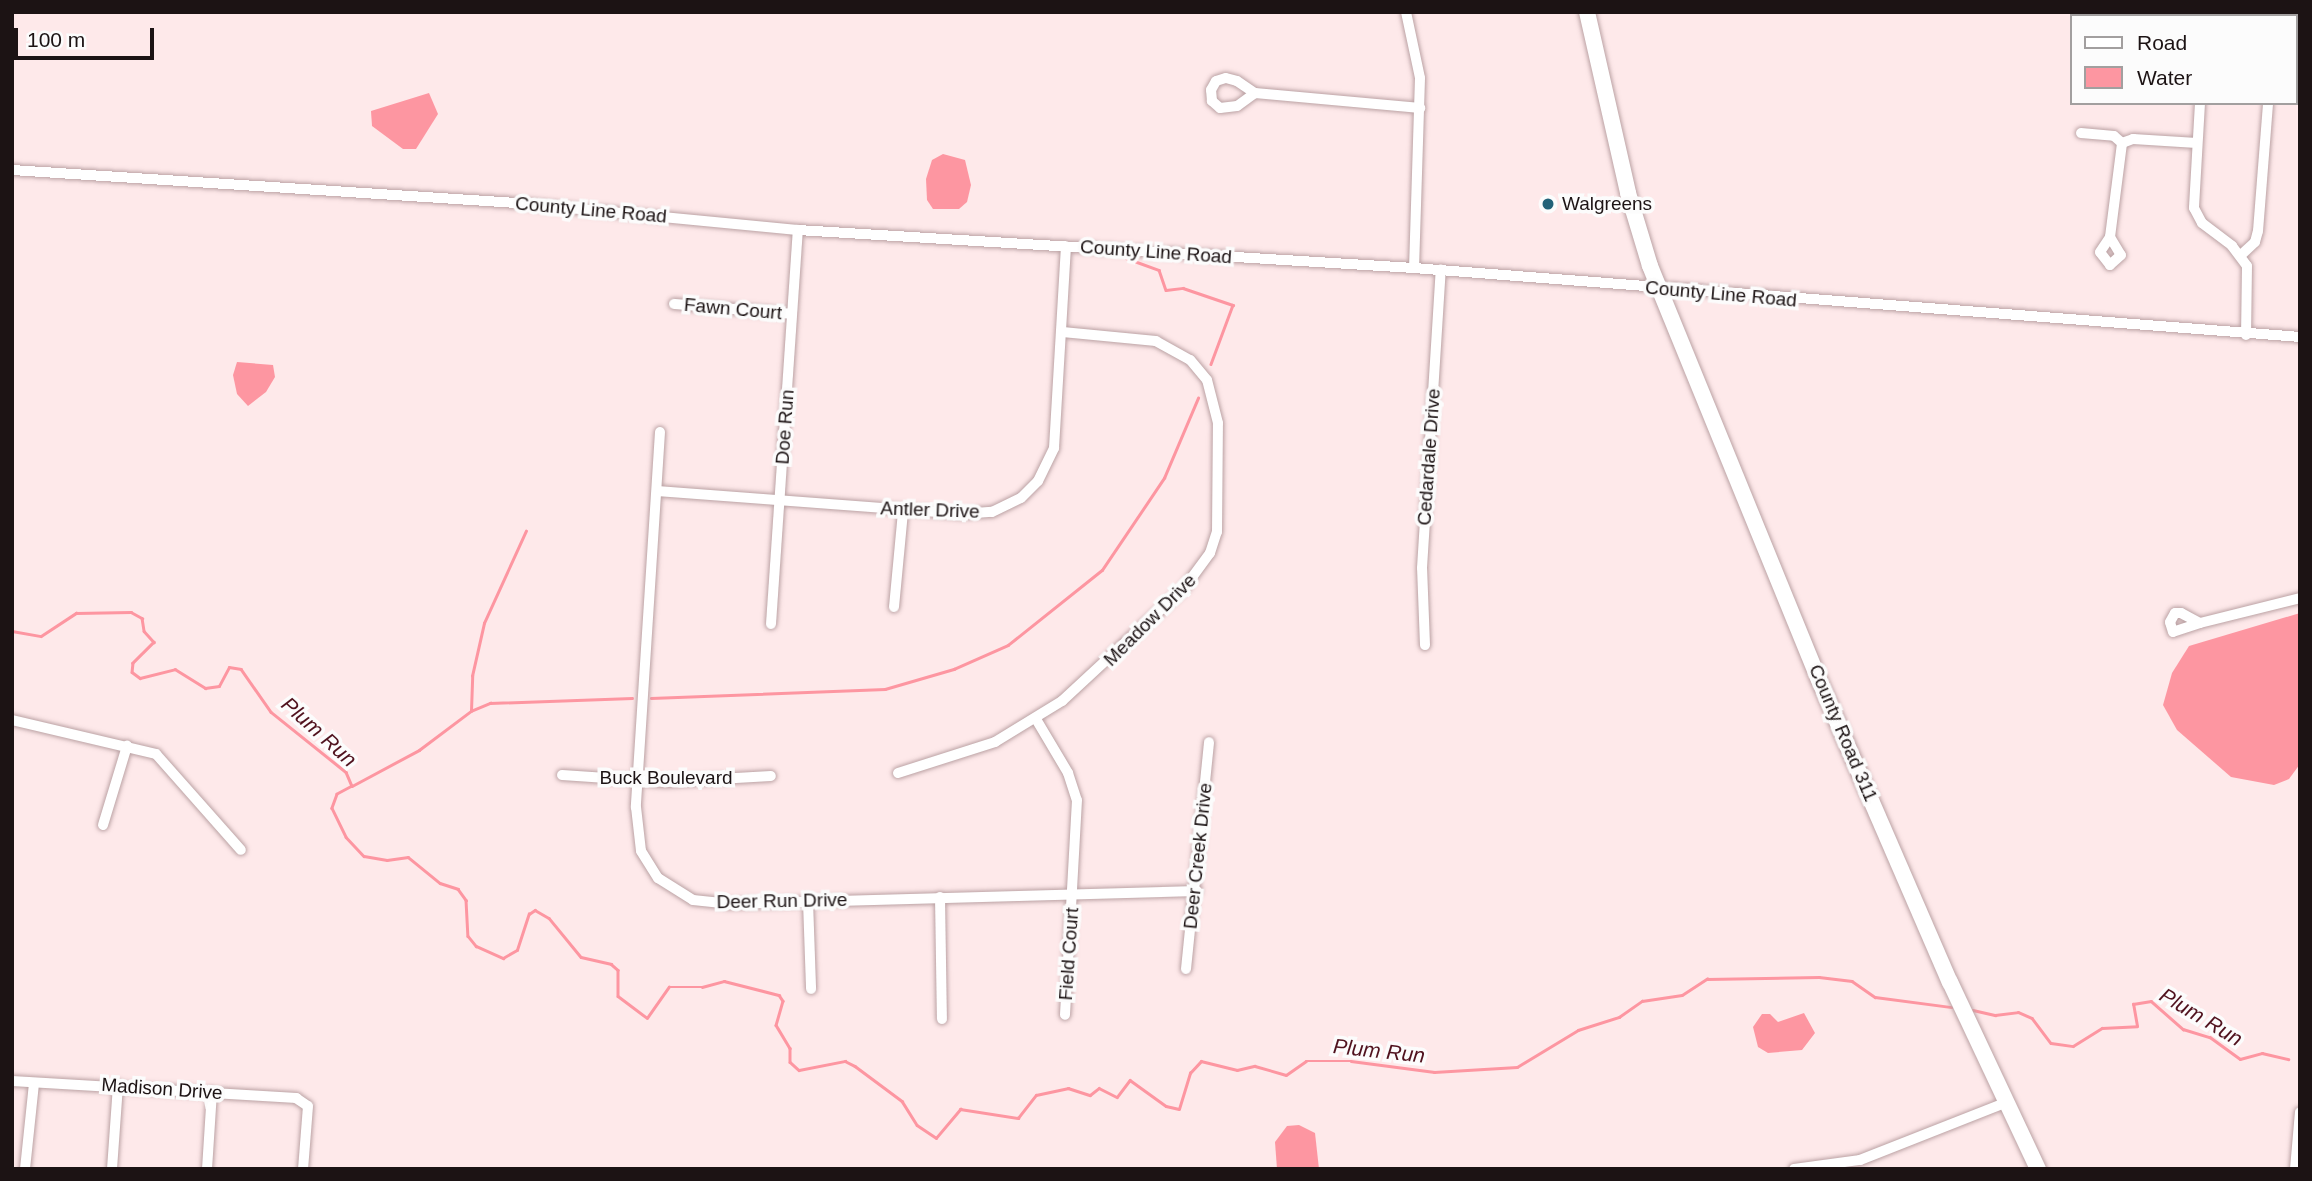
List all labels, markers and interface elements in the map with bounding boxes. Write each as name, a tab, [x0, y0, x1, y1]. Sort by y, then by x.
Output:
scale bar	[18, 14, 158, 58]
legend	[2070, 14, 2298, 105]
text: 100 m	[27, 28, 85, 51]
text: Road	[2137, 31, 2187, 54]
text: Water	[2137, 66, 2192, 89]
street label: County Line Road	[514, 192, 668, 228]
place label: Walgreens	[1562, 193, 1652, 215]
marker: Walgreens	[1540, 196, 1556, 212]
street label: County Line Road	[1079, 235, 1233, 269]
street label: County Line Road	[1644, 276, 1798, 312]
street label: Fawn Court	[683, 293, 783, 325]
street label: Cedardale Drive	[1413, 388, 1445, 526]
street label: Doe Run	[771, 389, 799, 465]
street label: Antler Drive	[880, 497, 980, 523]
street label: Meadow Drive	[1099, 569, 1201, 671]
street label: County Road 311	[1804, 661, 1882, 805]
water label: Plum Run	[276, 692, 362, 772]
street label: Buck Boulevard	[599, 767, 733, 789]
street label: Deer Creek Drive	[1179, 782, 1217, 930]
street label: Deer Run Drive	[716, 888, 848, 914]
street label: Field Court	[1054, 907, 1084, 1001]
water label: Plum Run	[2155, 982, 2247, 1052]
water label: Plum Run	[1332, 1034, 1426, 1068]
street label: Madison Drive	[101, 1073, 223, 1105]

